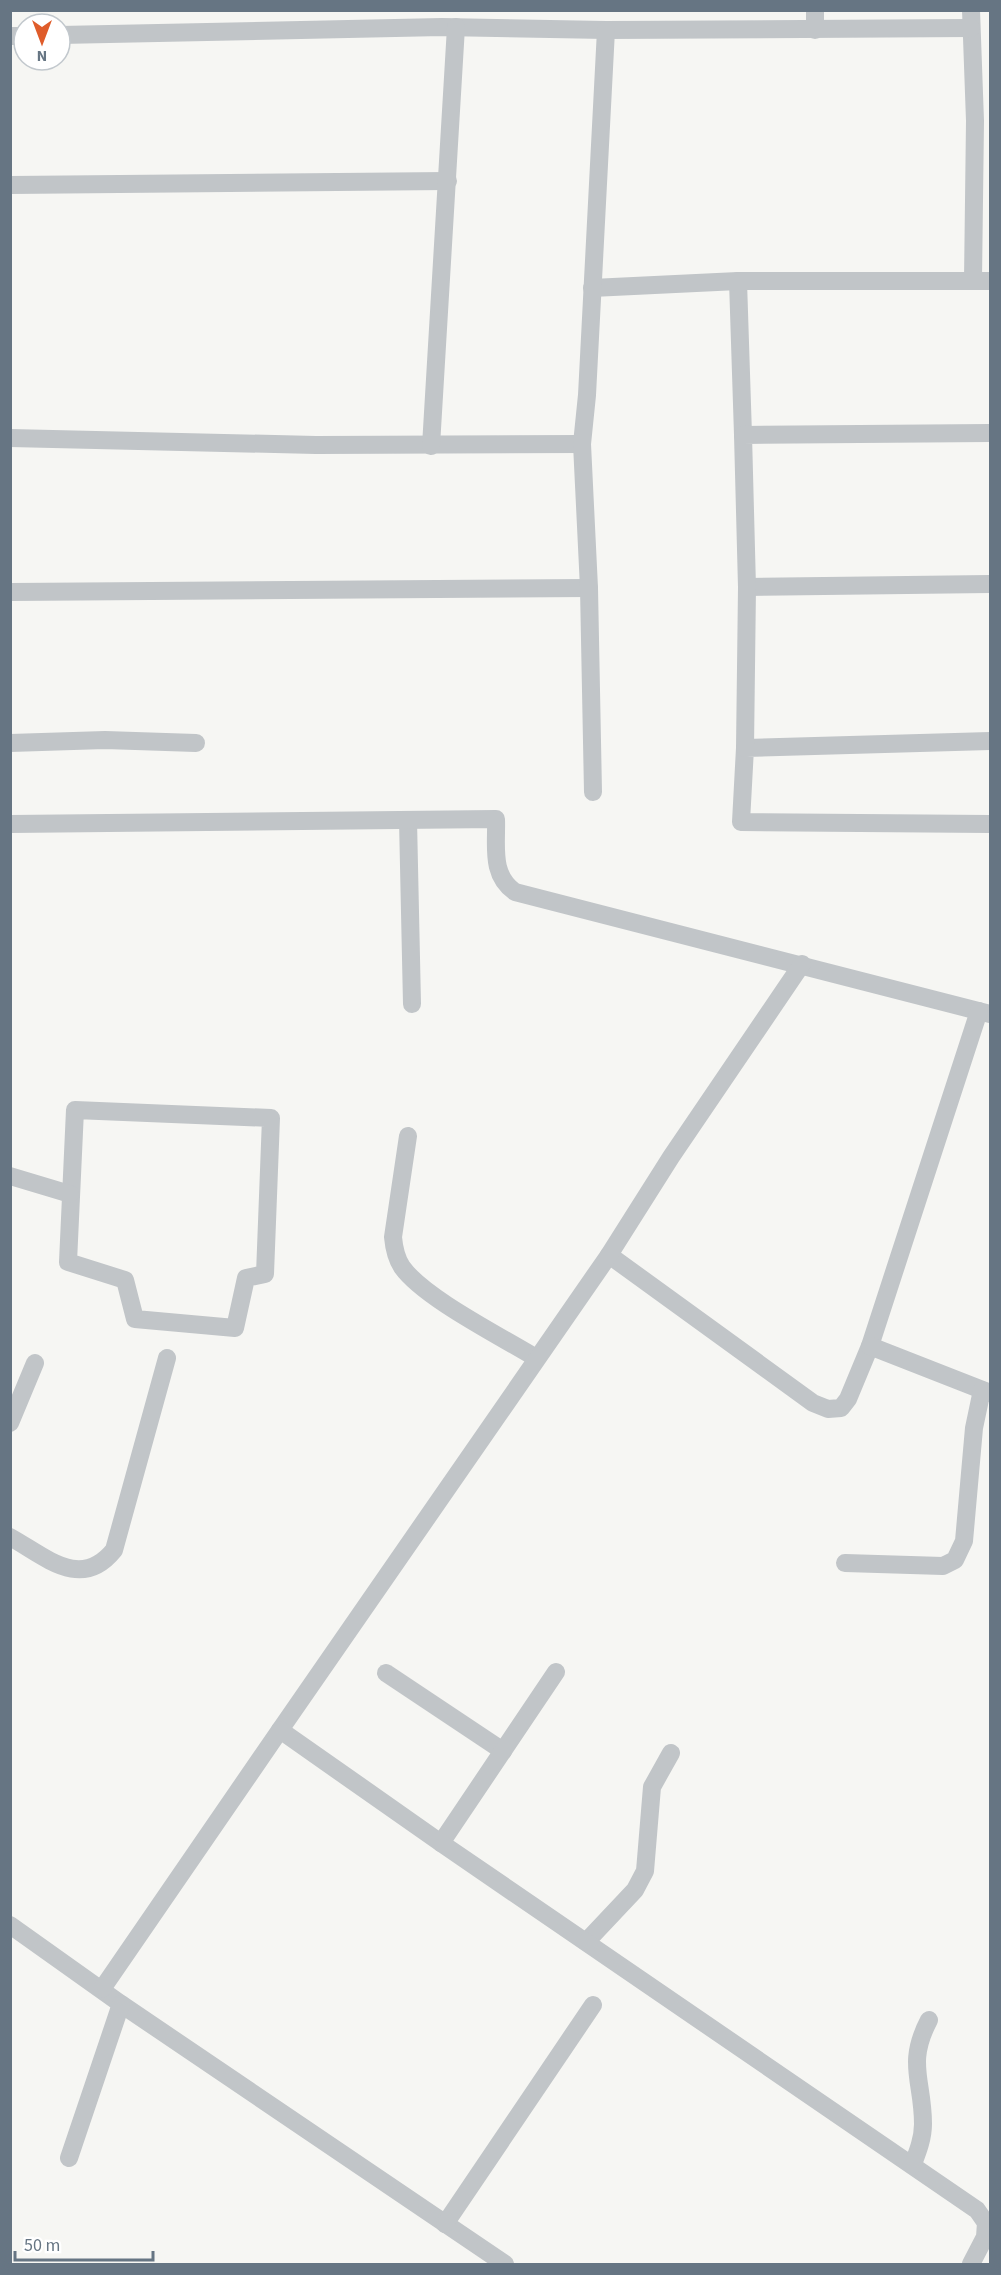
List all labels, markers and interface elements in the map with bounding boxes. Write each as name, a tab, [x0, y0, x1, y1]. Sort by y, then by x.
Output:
north arrow	[12, 12, 72, 72]
text: N	[37, 45, 47, 67]
scale bar	[15, 2224, 153, 2262]
text: 50 m	[24, 2233, 60, 2258]

